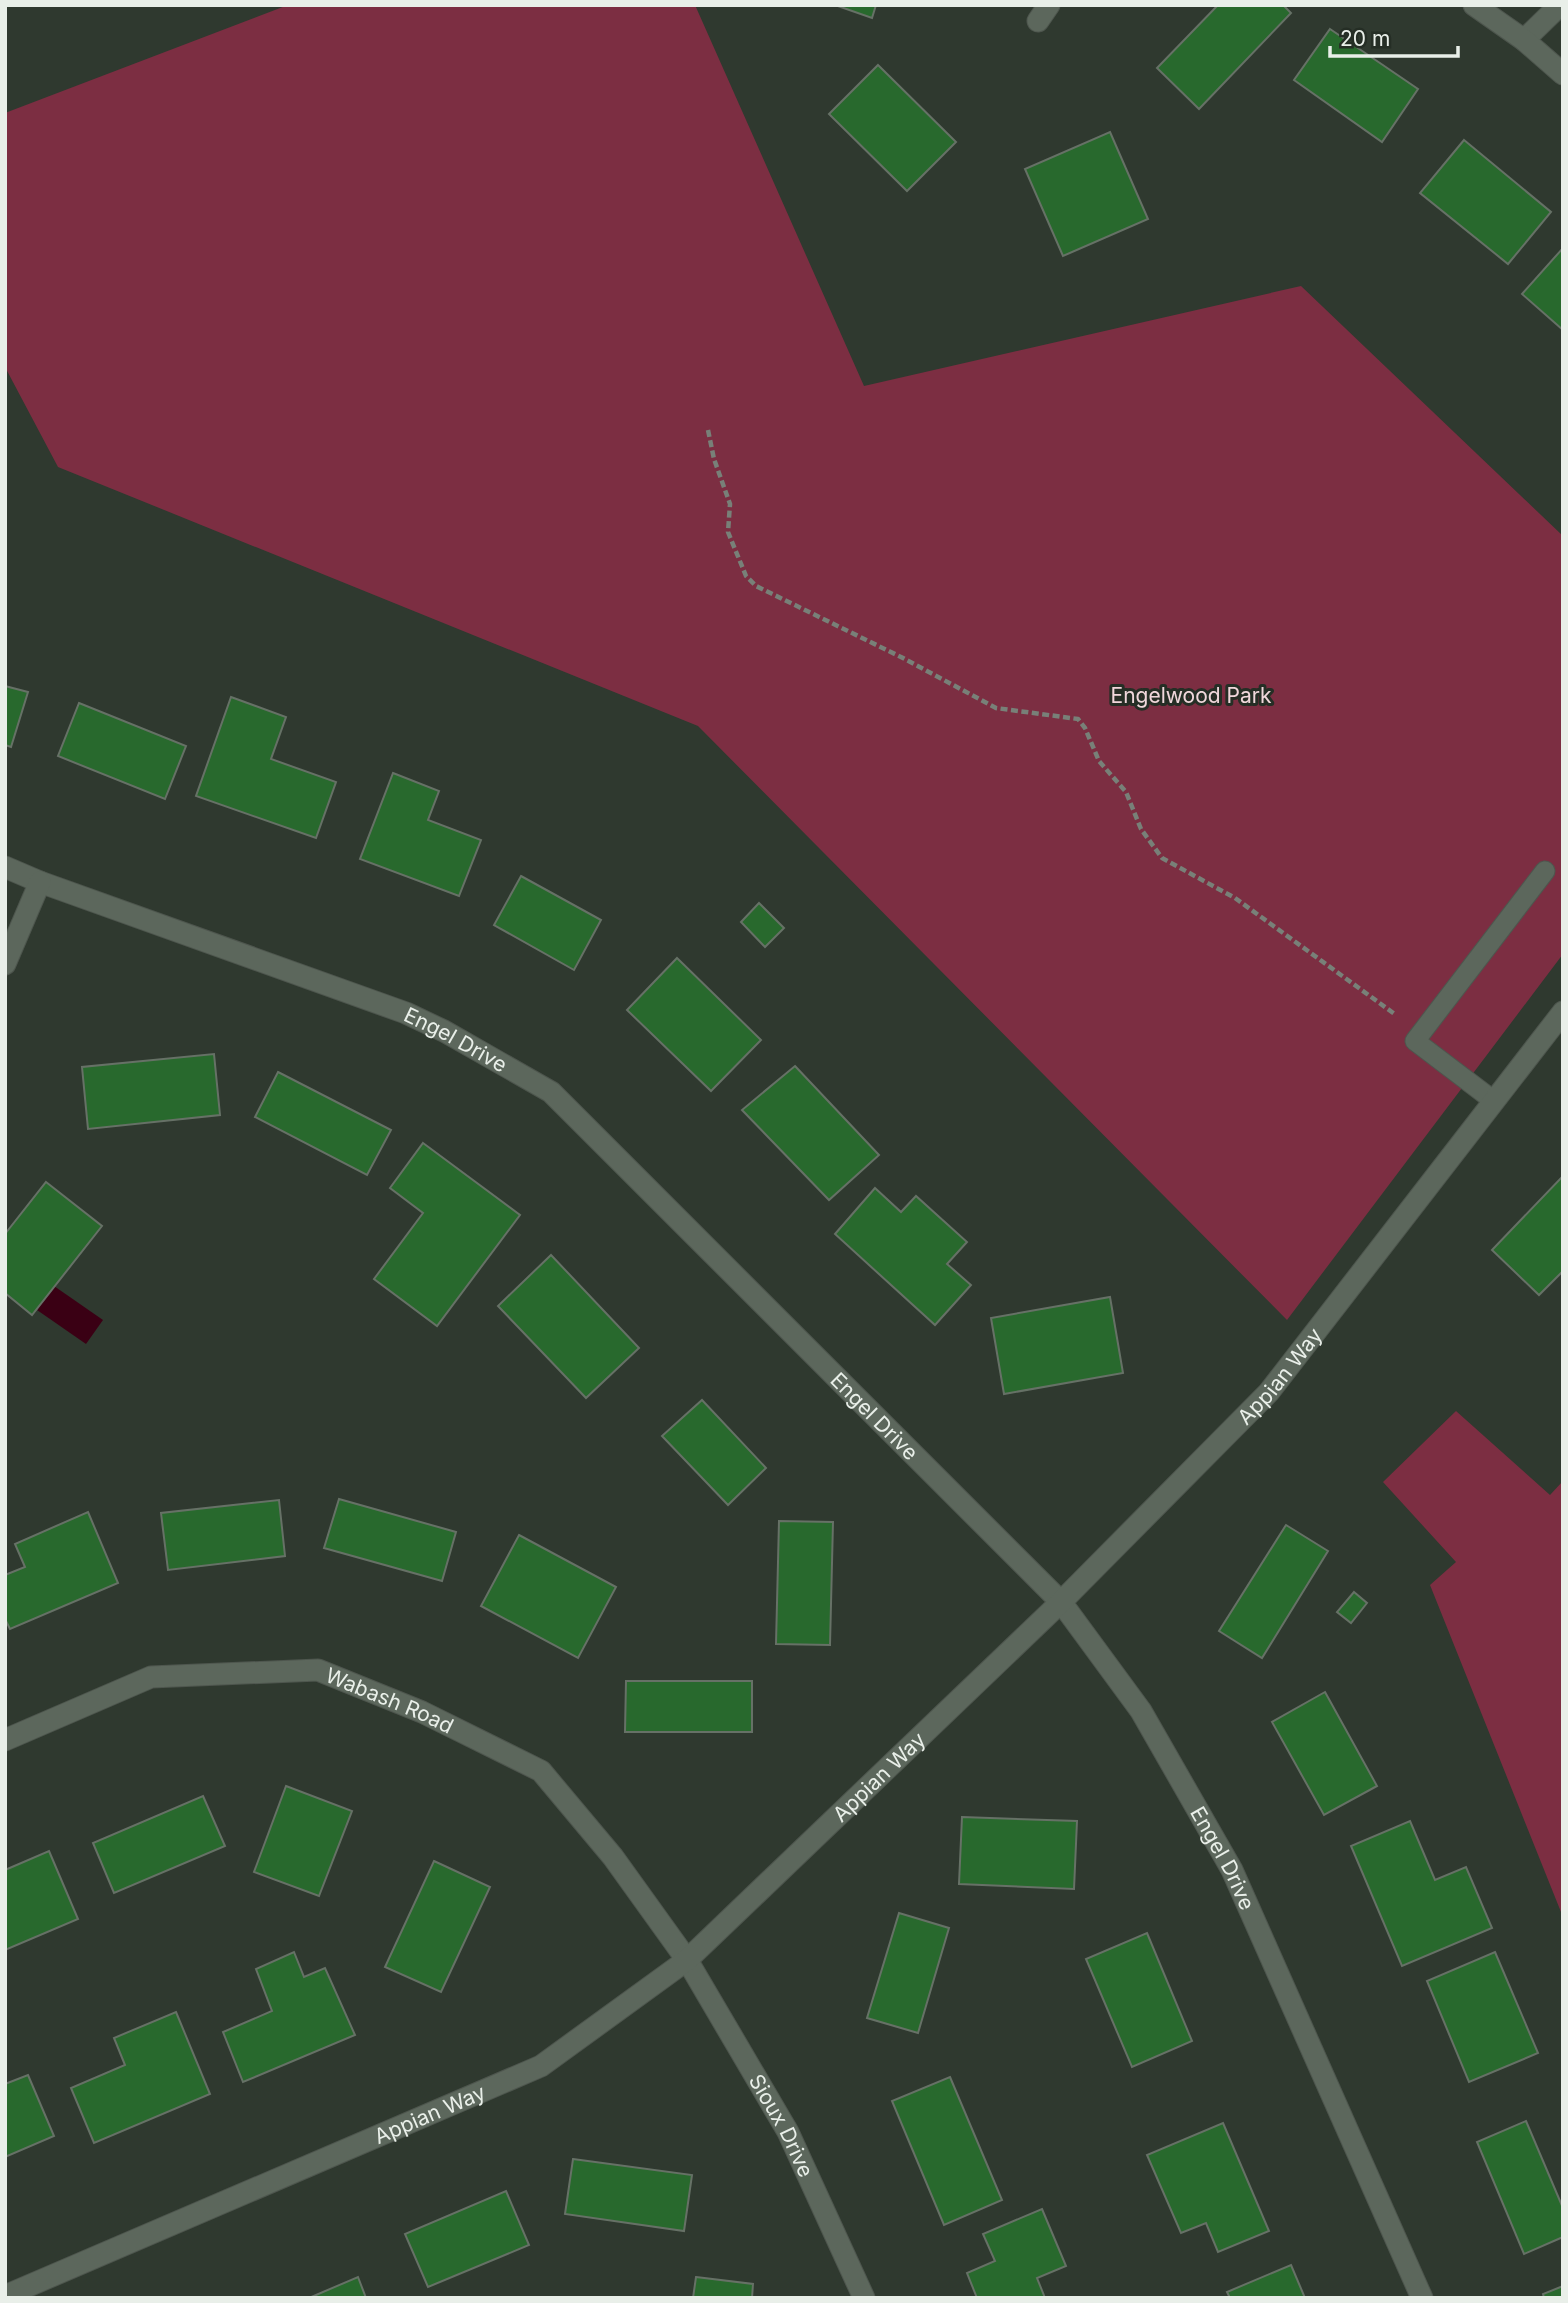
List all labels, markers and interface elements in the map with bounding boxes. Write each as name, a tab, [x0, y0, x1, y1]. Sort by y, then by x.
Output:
scale bar	[1330, 14, 1458, 58]
text: 20 m	[1340, 26, 1390, 51]
park label: Engelwood Park	[1111, 683, 1272, 708]
street label: Engel Drive	[400, 1001, 512, 1077]
street label: Appian Way	[1232, 1322, 1327, 1429]
street label: Engel Drive	[826, 1367, 924, 1465]
street label: Wabash Road	[322, 1662, 458, 1738]
street label: Appian Way	[827, 1726, 930, 1826]
street label: Engel Drive	[1186, 1802, 1260, 1913]
street label: Sioux Drive	[744, 2069, 819, 2181]
street label: Appian Way	[370, 2079, 489, 2149]

